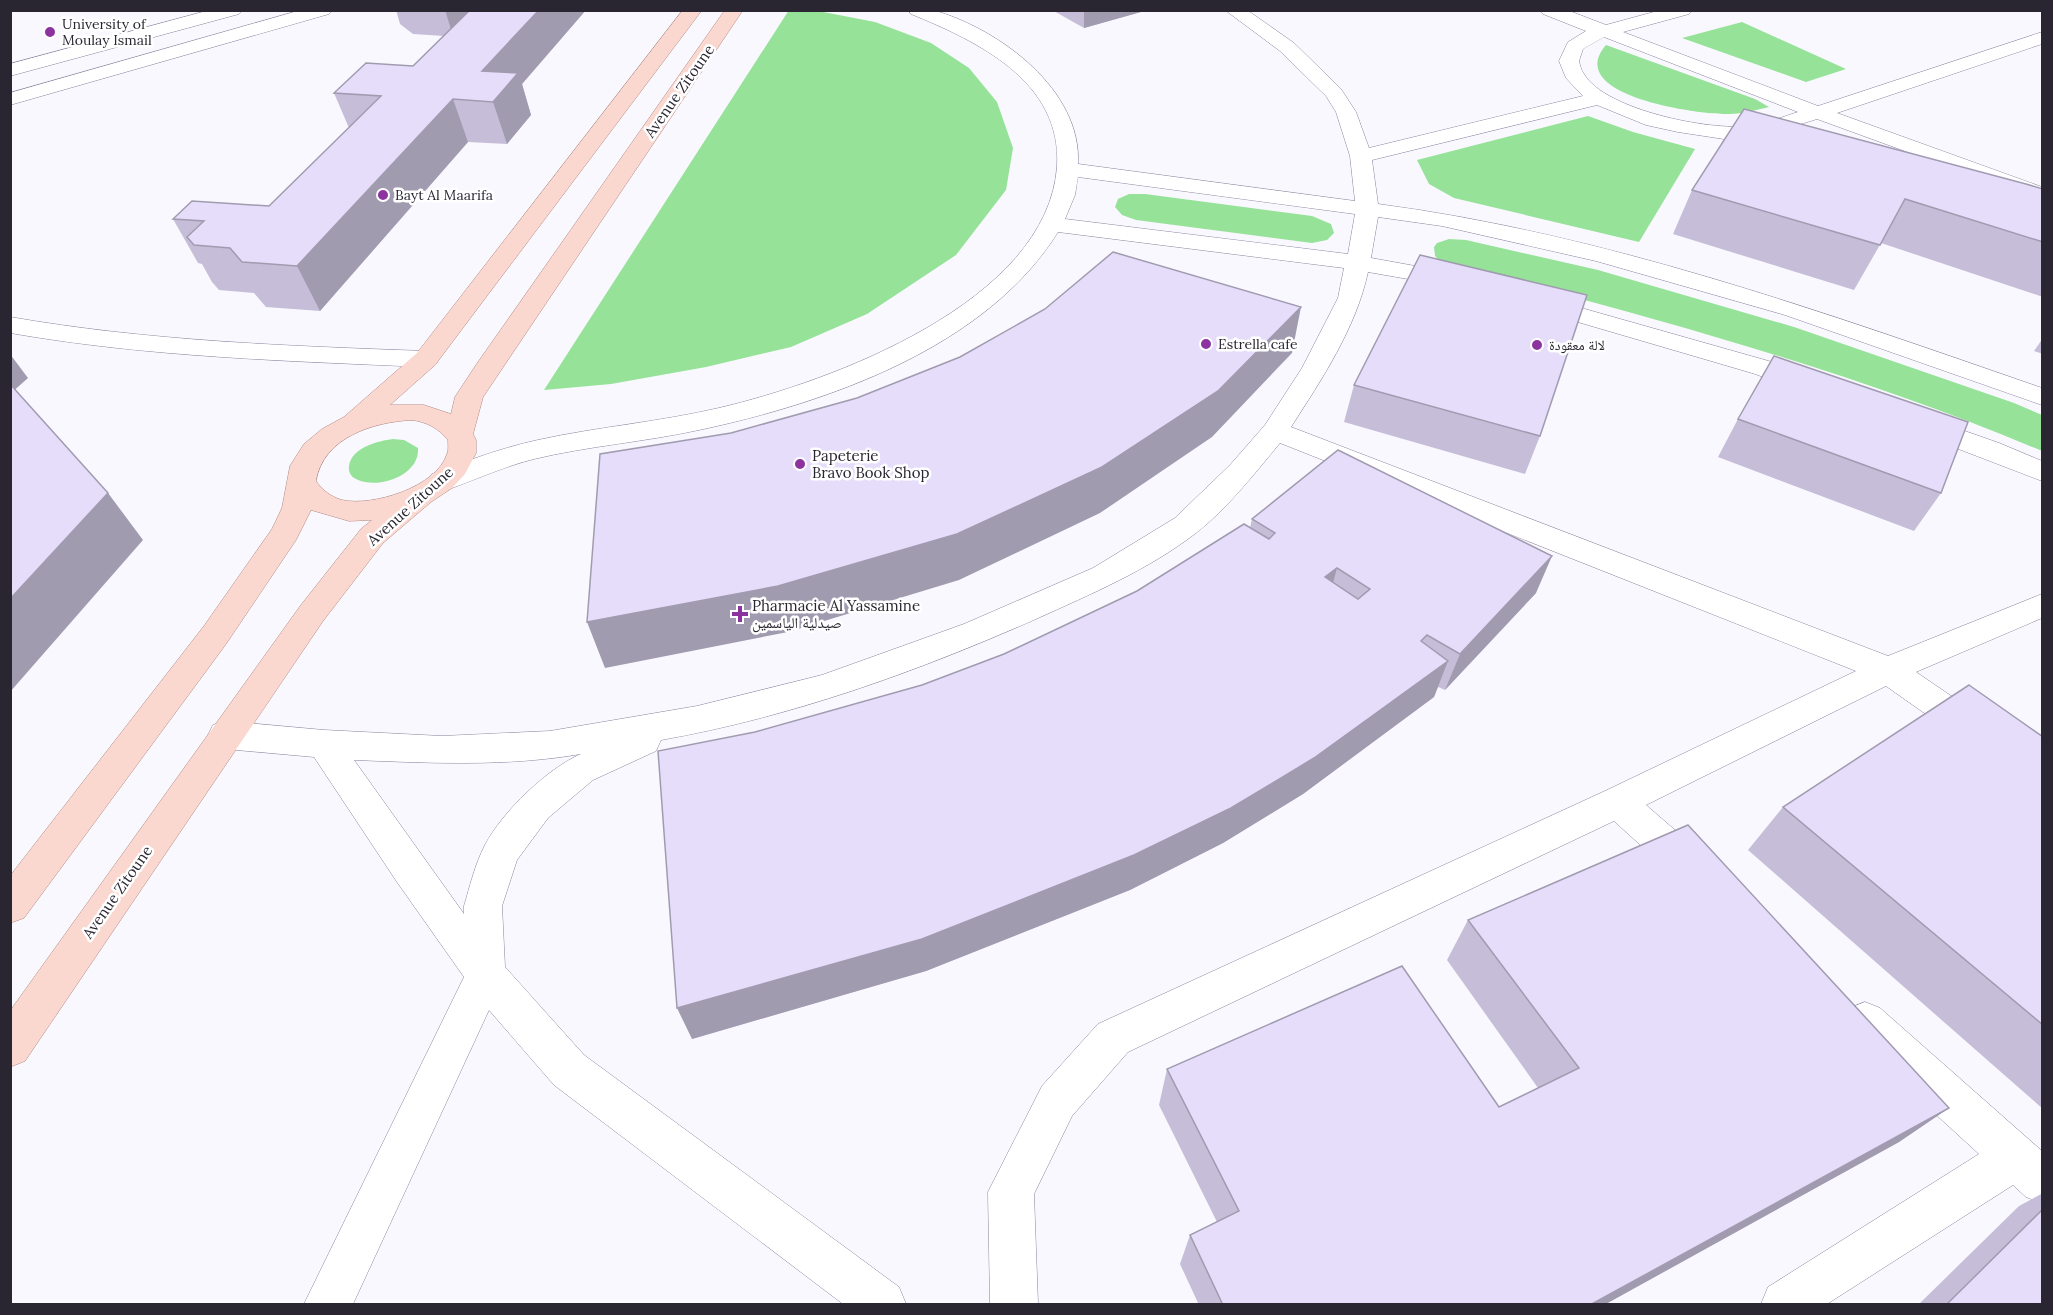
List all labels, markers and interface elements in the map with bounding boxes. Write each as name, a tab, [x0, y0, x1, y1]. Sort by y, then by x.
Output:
place label: University of Moulay Ismail	[62, 15, 152, 49]
marker: University of Moulay Ismail	[43, 25, 57, 39]
street label: Avenue Zitoune	[639, 41, 718, 142]
place label: Bayt Al Maarifa	[395, 186, 493, 204]
marker: Bayt Al Maarifa	[376, 188, 390, 202]
place label: Estrella cafe	[1218, 335, 1298, 353]
place label: لالة معقودة	[1549, 336, 1605, 354]
marker: Estrella cafe	[1199, 337, 1213, 351]
marker: لالة معقودة	[1530, 338, 1544, 352]
place label: Papeterie Bravo Book Shop	[812, 446, 930, 482]
marker: Papeterie Bravo Book Shop	[793, 457, 807, 471]
street label: Avenue Zitoune	[362, 462, 457, 550]
place label: Pharmacie Al Yassamine صيدلية الياسمين	[752, 596, 920, 633]
marker: Pharmacie Al Yassamine صيدلية الياسمين	[733, 607, 747, 621]
street label: Avenue Zitoune	[77, 842, 156, 943]

